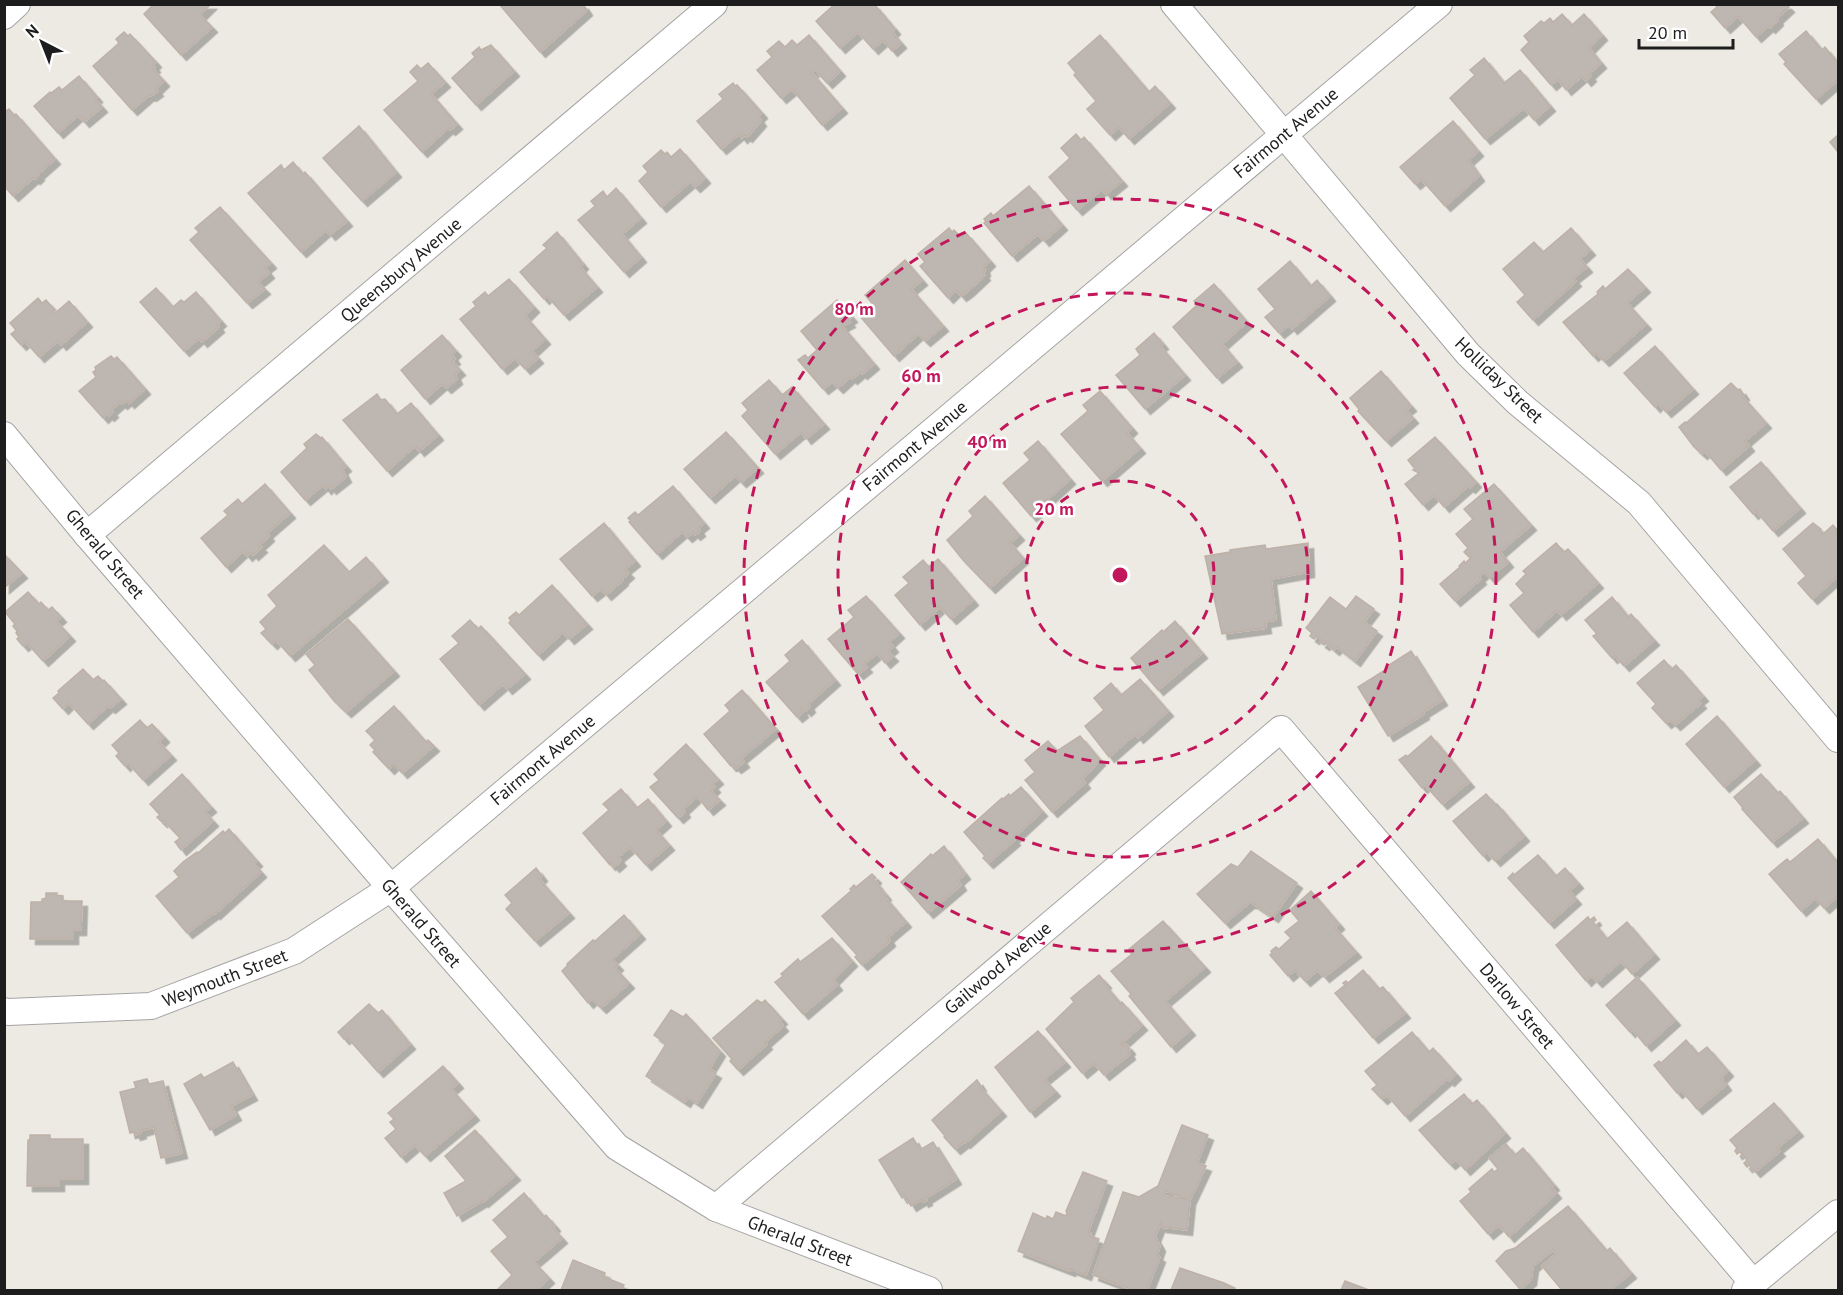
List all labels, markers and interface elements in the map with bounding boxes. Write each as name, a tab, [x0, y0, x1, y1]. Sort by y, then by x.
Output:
north arrow	[12, 12, 72, 72]
scale bar	[1639, 12, 1734, 50]
text: N	[21, 20, 43, 42]
text: 20 m	[1648, 21, 1687, 44]
street label: Fairmont Avenue	[1229, 82, 1343, 183]
street label: Queensbury Avenue	[335, 212, 466, 327]
text: 80 m	[834, 297, 874, 320]
street label: Holliday Street	[1450, 332, 1548, 428]
text: 60 m	[901, 364, 941, 387]
street label: Fairmont Avenue	[858, 395, 972, 496]
text: 40 m	[967, 430, 1007, 453]
text: 20 m	[1034, 497, 1074, 520]
street label: Gherald Street	[61, 504, 150, 604]
centre of rings	[1110, 565, 1130, 585]
street label: Fairmont Avenue	[486, 709, 600, 810]
street label: Gherald Street	[376, 873, 466, 972]
street label: Gailwood Avenue	[940, 916, 1056, 1019]
street label: Weymouth Street	[159, 943, 291, 1012]
street label: Darlow Street	[1475, 958, 1560, 1053]
street label: Gherald Street	[744, 1210, 856, 1271]

